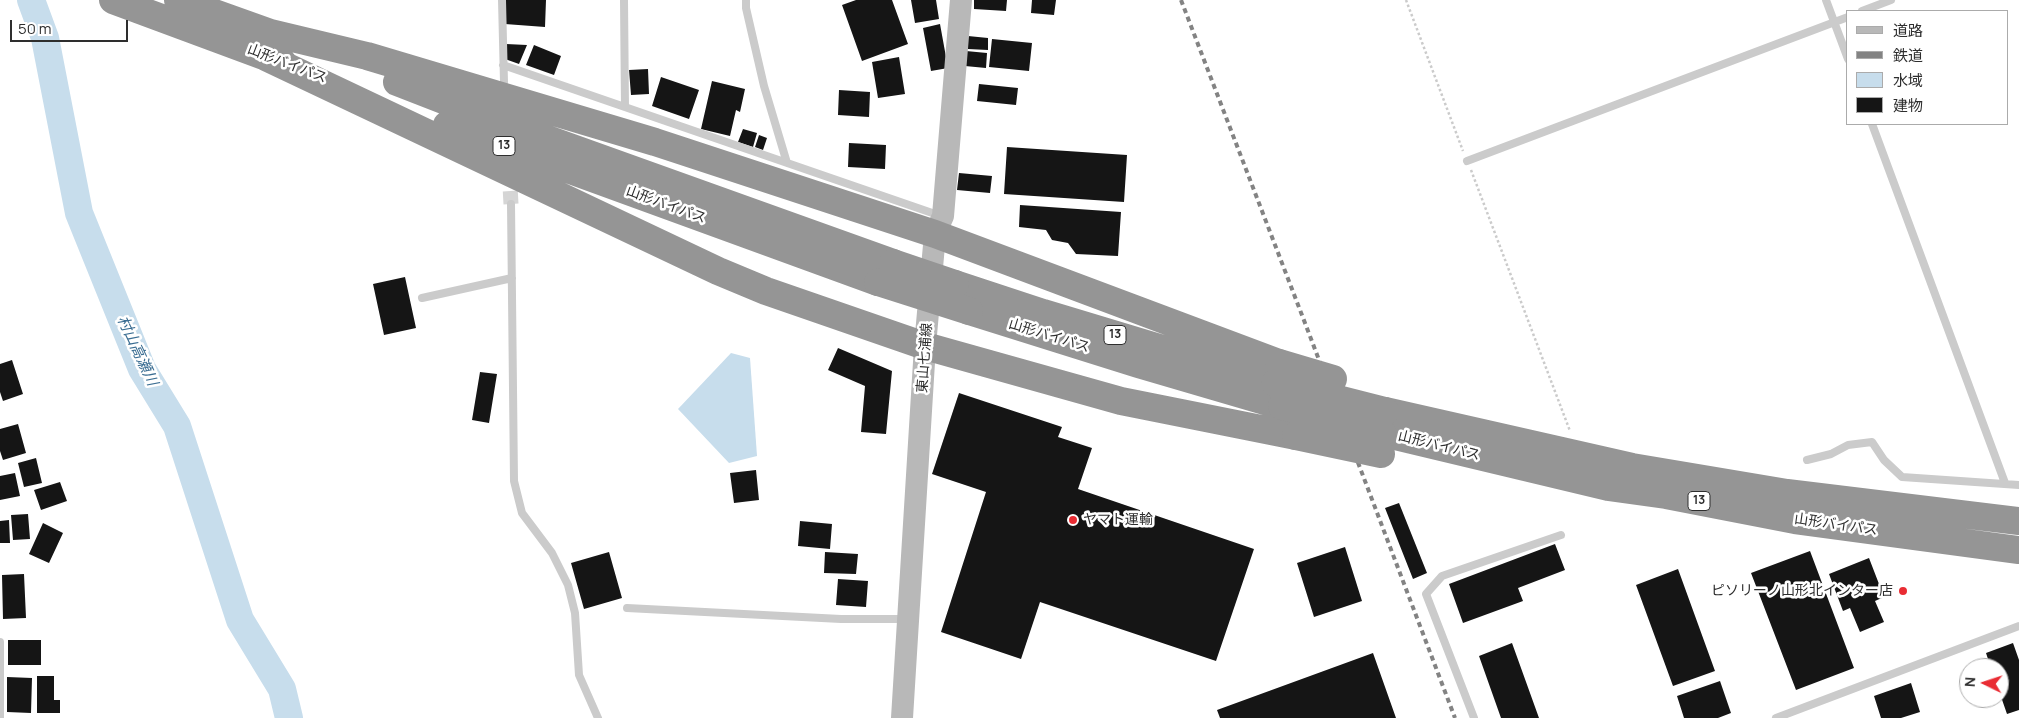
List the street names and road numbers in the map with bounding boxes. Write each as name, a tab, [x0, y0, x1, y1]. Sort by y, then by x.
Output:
street label: 山形バイパス	[245, 41, 329, 87]
road number: 13	[493, 136, 515, 156]
street label: 山形バイパス	[624, 183, 708, 227]
street label: 山形バイパス	[1006, 316, 1092, 356]
street label: 東山七浦線	[914, 322, 936, 394]
road number: 13	[1104, 326, 1126, 344]
street label: 山形バイパス	[1396, 428, 1482, 464]
road number: 13	[1688, 492, 1710, 511]
street label: 山形バイパス	[1793, 511, 1879, 539]

